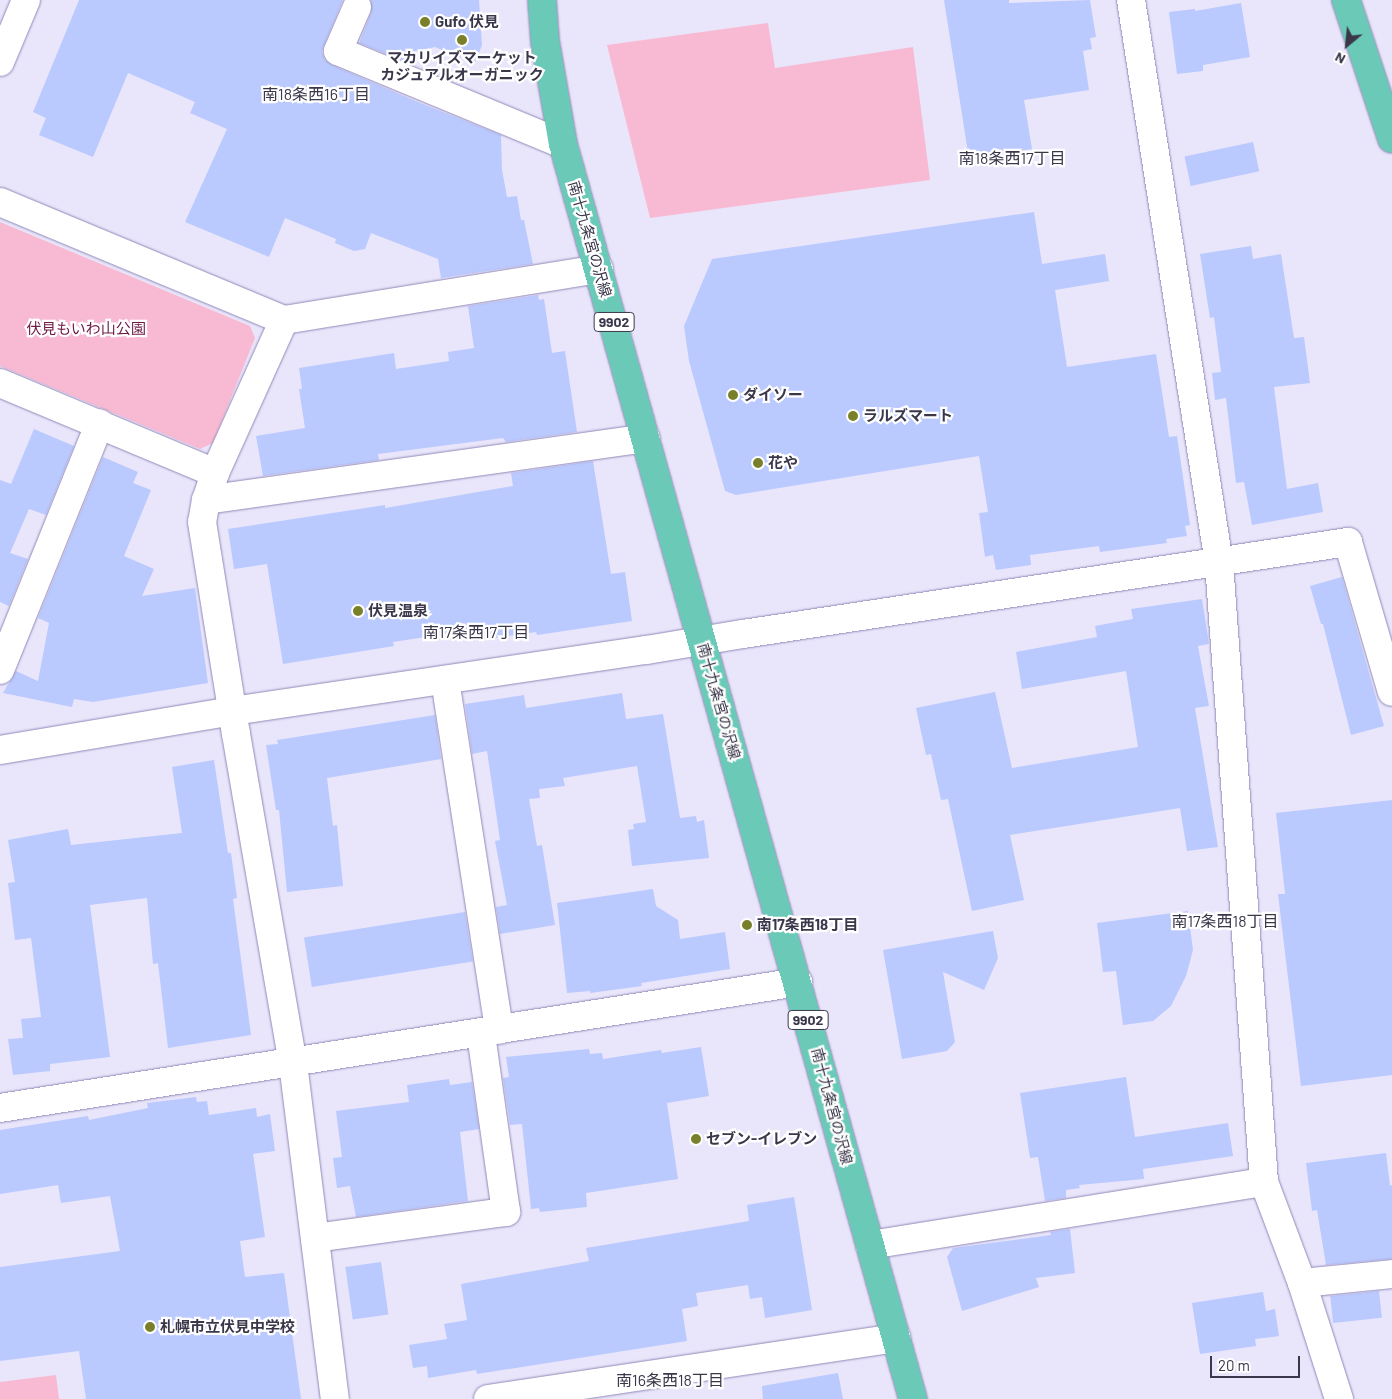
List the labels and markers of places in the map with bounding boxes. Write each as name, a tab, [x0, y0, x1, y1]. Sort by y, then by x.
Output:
place label: Gufo 伏見	[435, 13, 499, 31]
marker: Gufo 伏見	[419, 16, 431, 28]
marker: マカリイズマーケット カジュアルオーガニック	[456, 34, 468, 46]
place label: マカリイズマーケット カジュアルオーガニック	[380, 48, 544, 83]
place label: ダイソー	[743, 386, 803, 404]
marker: ダイソー	[727, 389, 739, 401]
place label: ラルズマート	[863, 407, 953, 425]
marker: ラルズマート	[847, 410, 859, 422]
place label: 花や	[768, 454, 798, 472]
marker: 花や	[752, 457, 764, 469]
place label: 伏見温泉	[368, 602, 428, 620]
marker: 伏見温泉	[352, 605, 364, 617]
place label: 南17条西18丁目	[757, 916, 858, 934]
marker: 南17条西18丁目	[741, 919, 753, 931]
place label: セブン-イレブン	[706, 1130, 817, 1148]
marker: セブン-イレブン	[690, 1133, 702, 1145]
place label: 札幌市立伏見中学校	[160, 1318, 295, 1336]
marker: 札幌市立伏見中学校	[144, 1321, 156, 1333]

